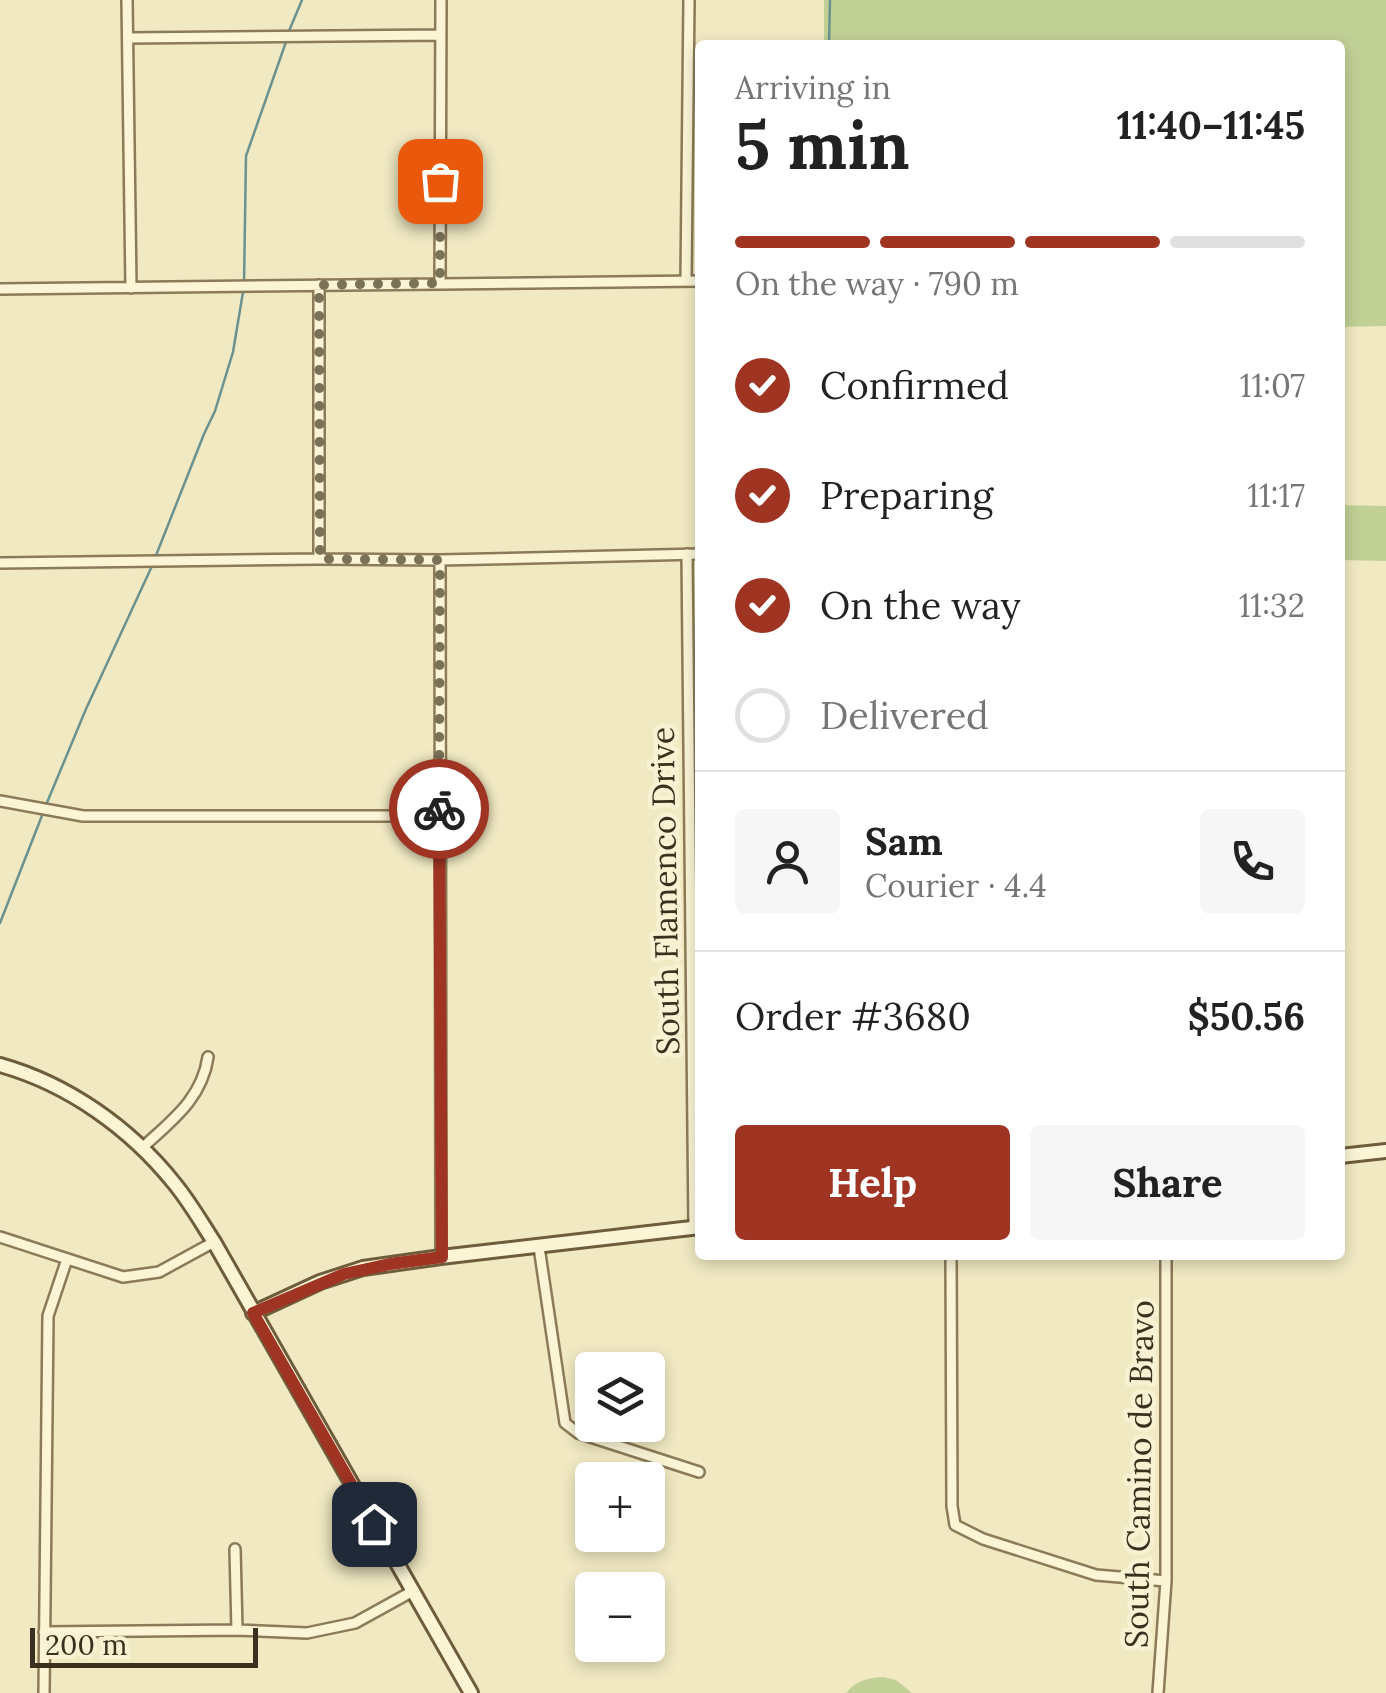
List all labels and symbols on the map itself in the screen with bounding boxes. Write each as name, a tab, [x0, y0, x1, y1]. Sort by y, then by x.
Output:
pin	[398, 139, 483, 224]
street label: South Flamenco Drive	[642, 727, 688, 1055]
courier	[389, 759, 489, 859]
street label: South Camino de Bravo	[1115, 1300, 1163, 1648]
pin	[332, 1482, 417, 1567]
scale bar	[30, 1623, 258, 1668]

